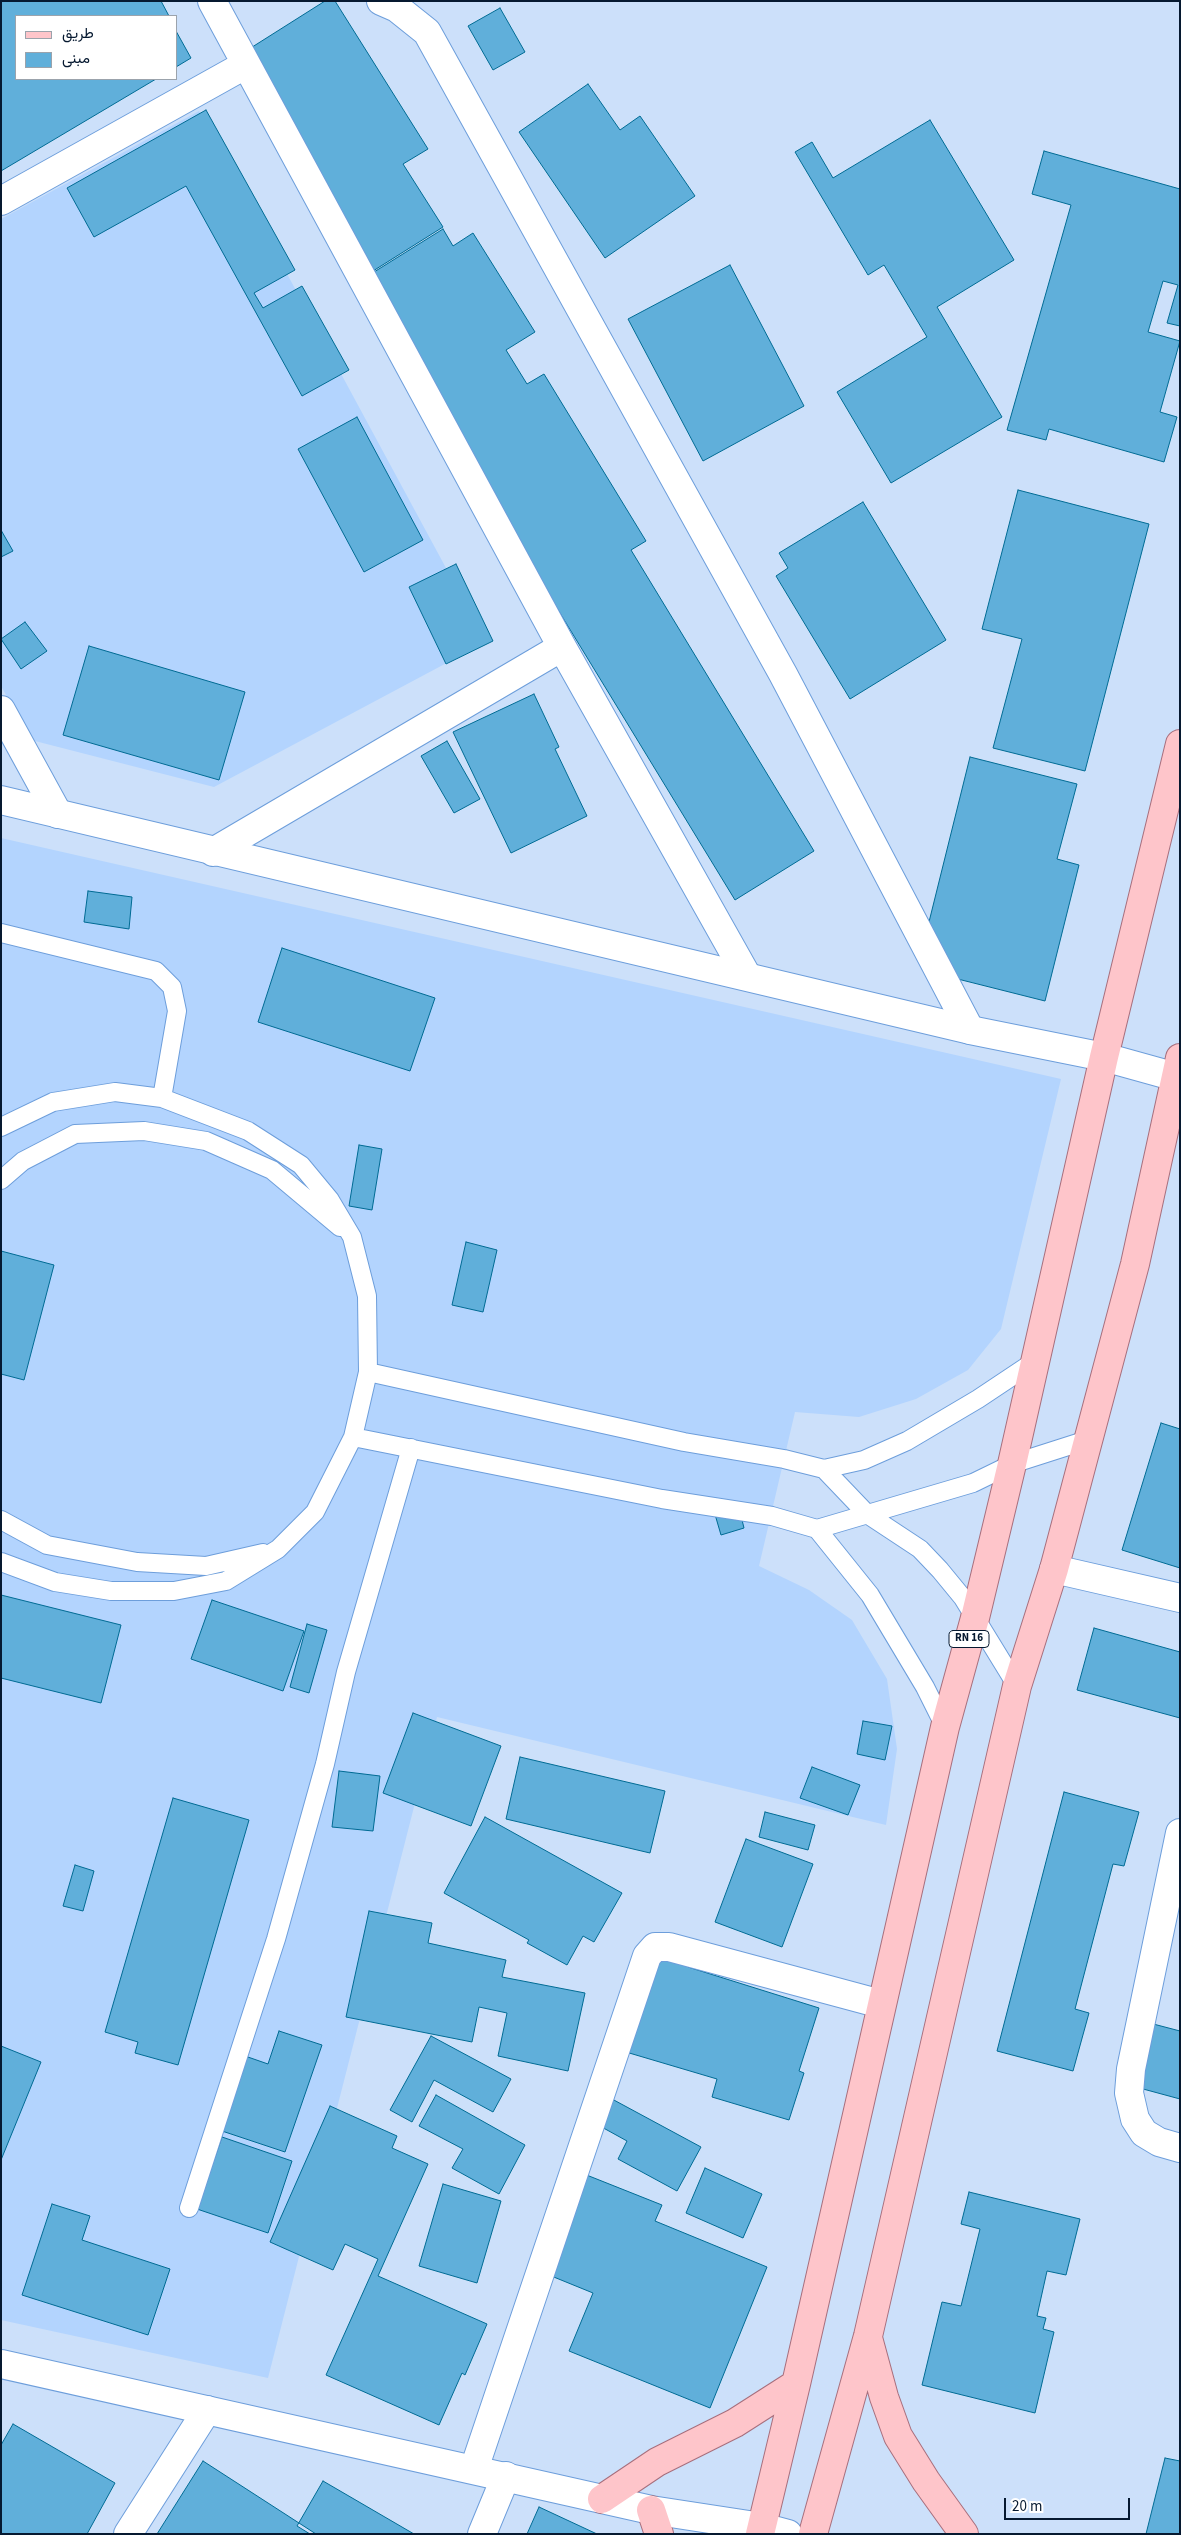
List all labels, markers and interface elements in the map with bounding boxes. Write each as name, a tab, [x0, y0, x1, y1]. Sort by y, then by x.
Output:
legend	[15, 15, 178, 80]
text: طريق	[62, 23, 94, 44]
text: مبنى	[62, 48, 90, 69]
road number: RN 16	[949, 1630, 989, 1648]
scale bar	[1006, 2488, 1132, 2520]
text: 20 m	[1012, 2496, 1042, 2517]

